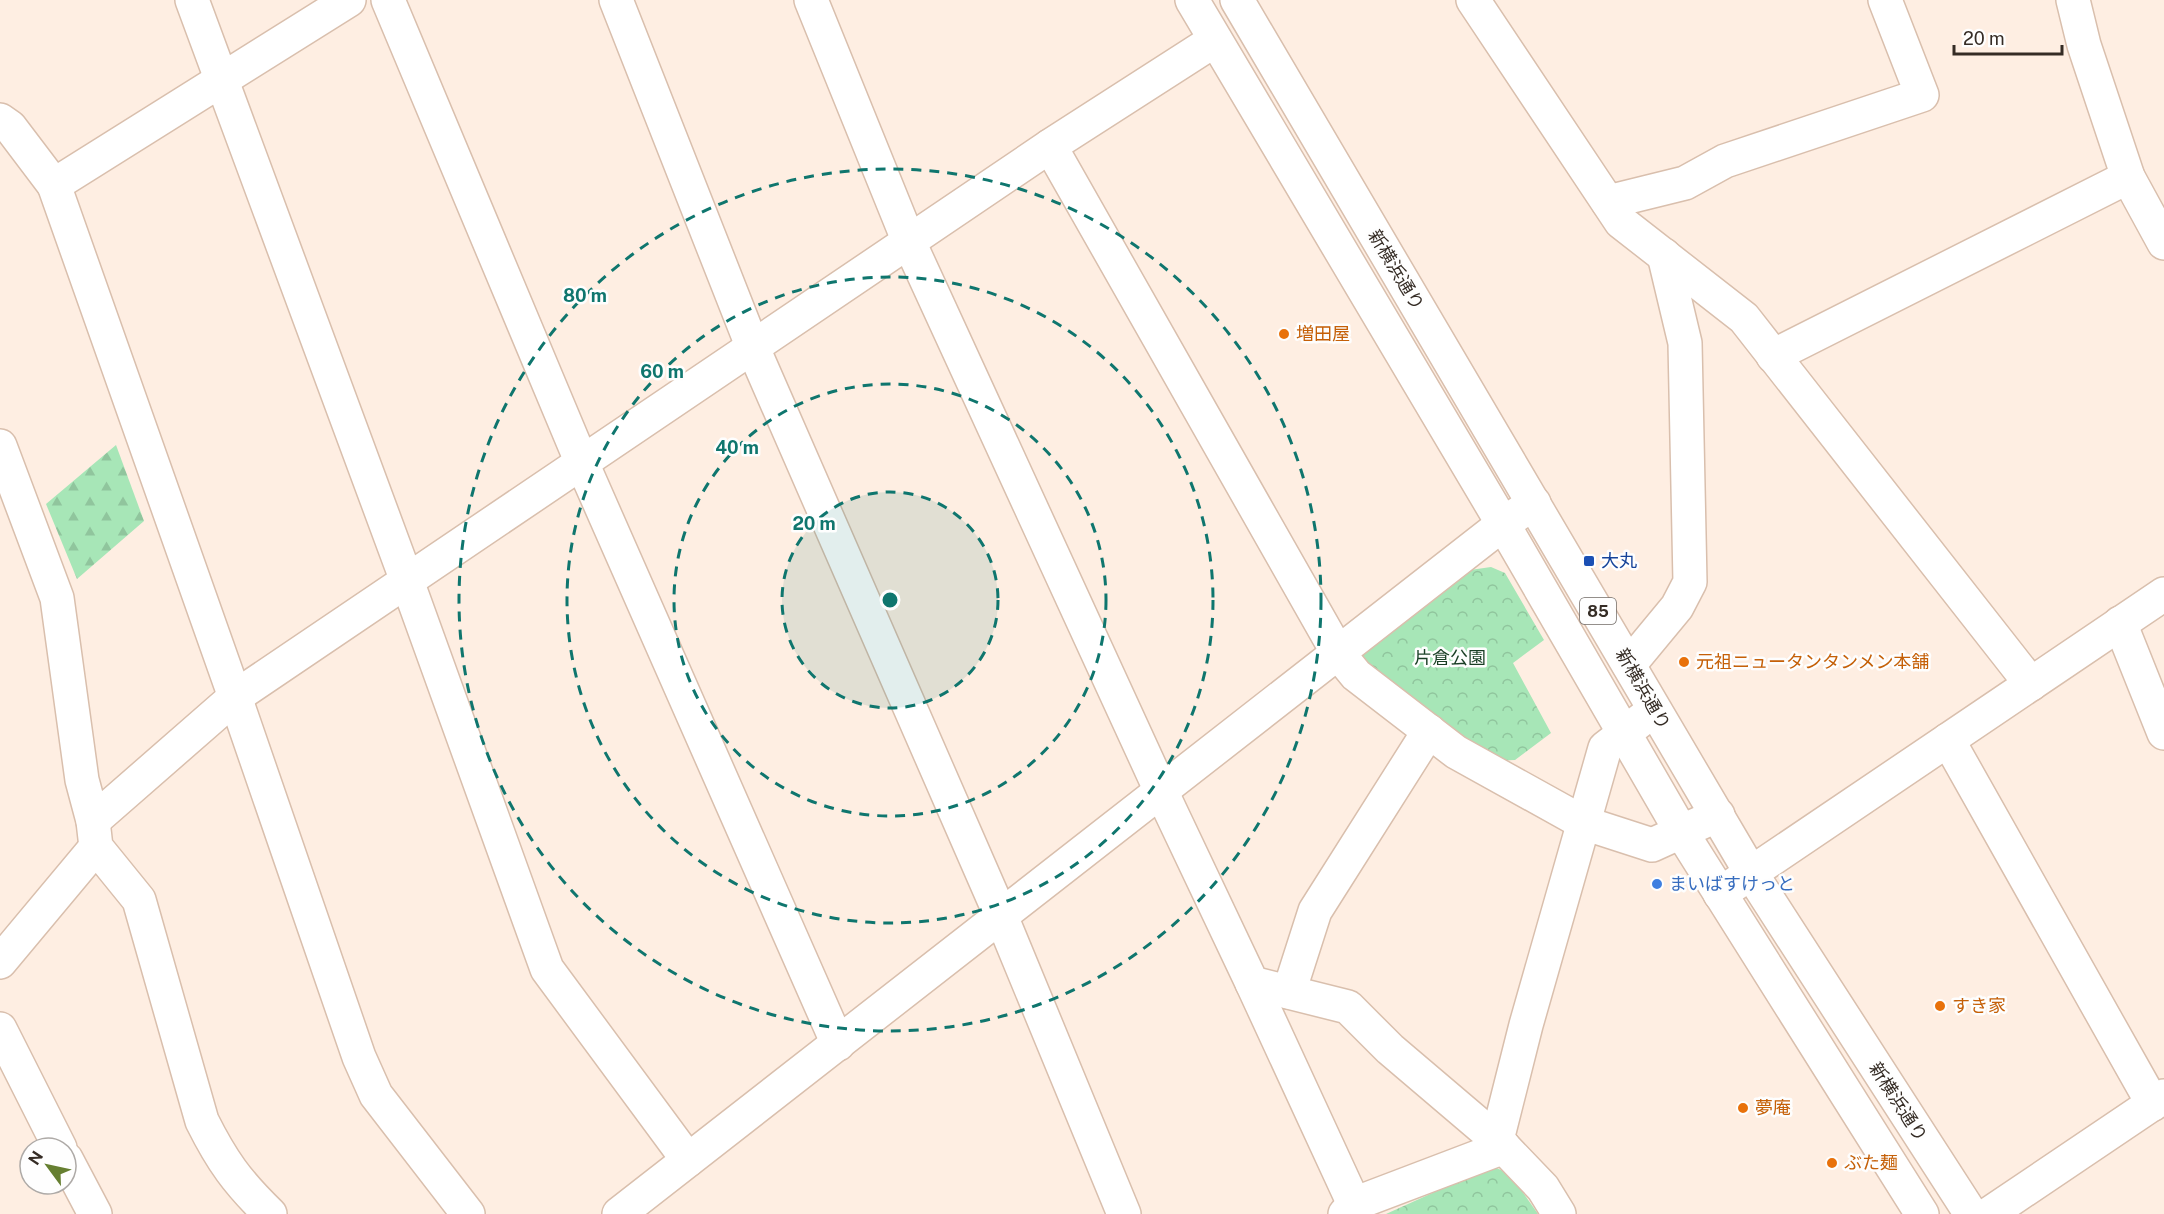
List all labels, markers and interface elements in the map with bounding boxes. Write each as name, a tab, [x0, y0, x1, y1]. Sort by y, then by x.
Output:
scale bar	[1954, 18, 2062, 56]
text: 20 m	[1963, 28, 2005, 49]
street label: 新横浜通り	[1364, 226, 1429, 314]
text: 80 m	[563, 285, 607, 306]
place label: 増田屋	[1296, 323, 1350, 344]
marker: 増田屋	[1277, 327, 1291, 341]
text: 60 m	[640, 361, 684, 382]
text: 40 m	[715, 437, 759, 458]
text: 20 m	[792, 513, 836, 534]
place label: 大丸	[1601, 550, 1637, 571]
marker: 大丸	[1582, 554, 1596, 568]
centre of rings	[880, 590, 900, 610]
road number: 85	[1580, 598, 1616, 624]
street label: 新横浜通り	[1612, 645, 1675, 733]
park label: 片倉公園	[1414, 647, 1486, 668]
place label: 元祖ニュータンタンメン本舗	[1696, 651, 1929, 672]
marker: 元祖ニュータンタンメン本舗	[1677, 655, 1691, 669]
place label: まいばすけっと	[1669, 873, 1795, 894]
marker: まいばすけっと	[1650, 877, 1664, 891]
place label: すき家	[1952, 995, 2006, 1016]
marker: すき家	[1933, 999, 1947, 1013]
street label: 新横浜通り	[1865, 1058, 1932, 1145]
place label: 夢庵	[1755, 1097, 1791, 1118]
marker: 夢庵	[1736, 1101, 1750, 1115]
north arrow	[18, 1136, 78, 1196]
text: N	[24, 1148, 47, 1169]
place label: ぶた麺	[1844, 1152, 1898, 1173]
marker: ぶた麺	[1825, 1156, 1839, 1170]

